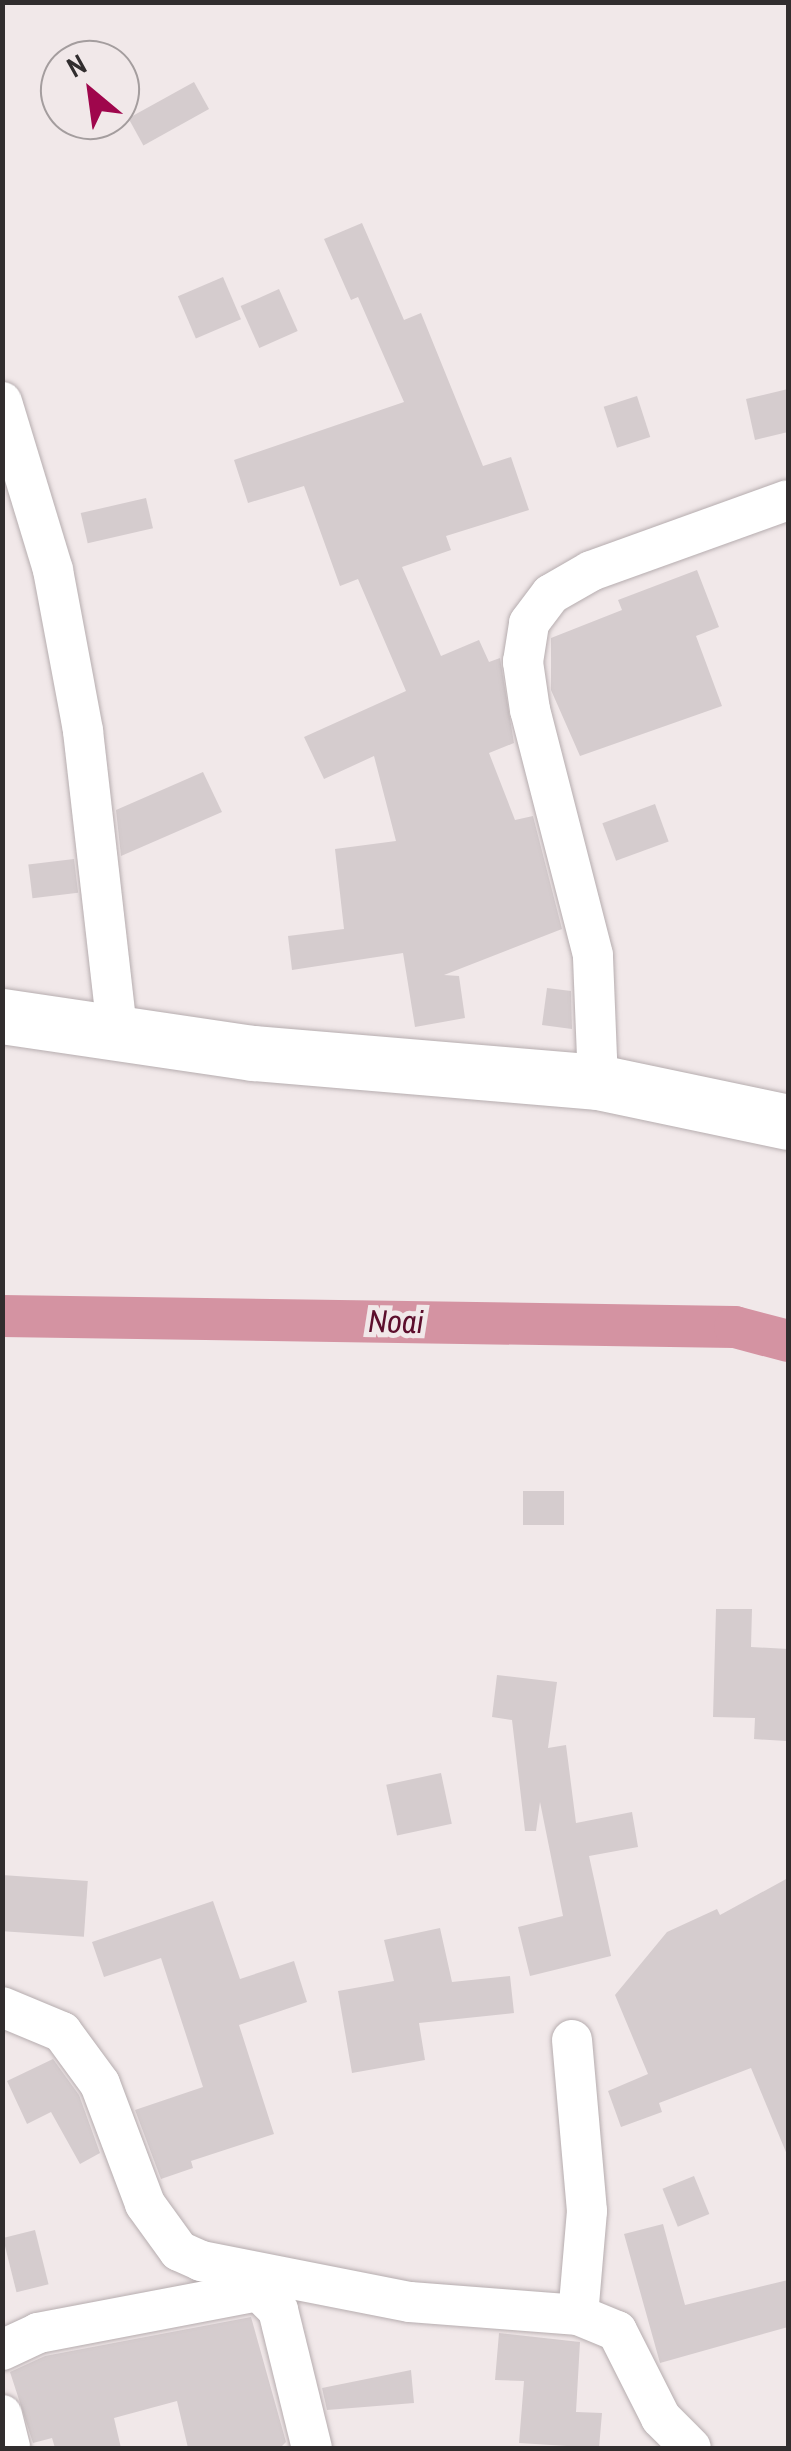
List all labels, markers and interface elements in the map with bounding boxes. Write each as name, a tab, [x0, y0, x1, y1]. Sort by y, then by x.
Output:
north arrow	[40, 40, 140, 140]
text: N	[60, 45, 93, 86]
water label: Noai	[368, 1302, 424, 1342]

